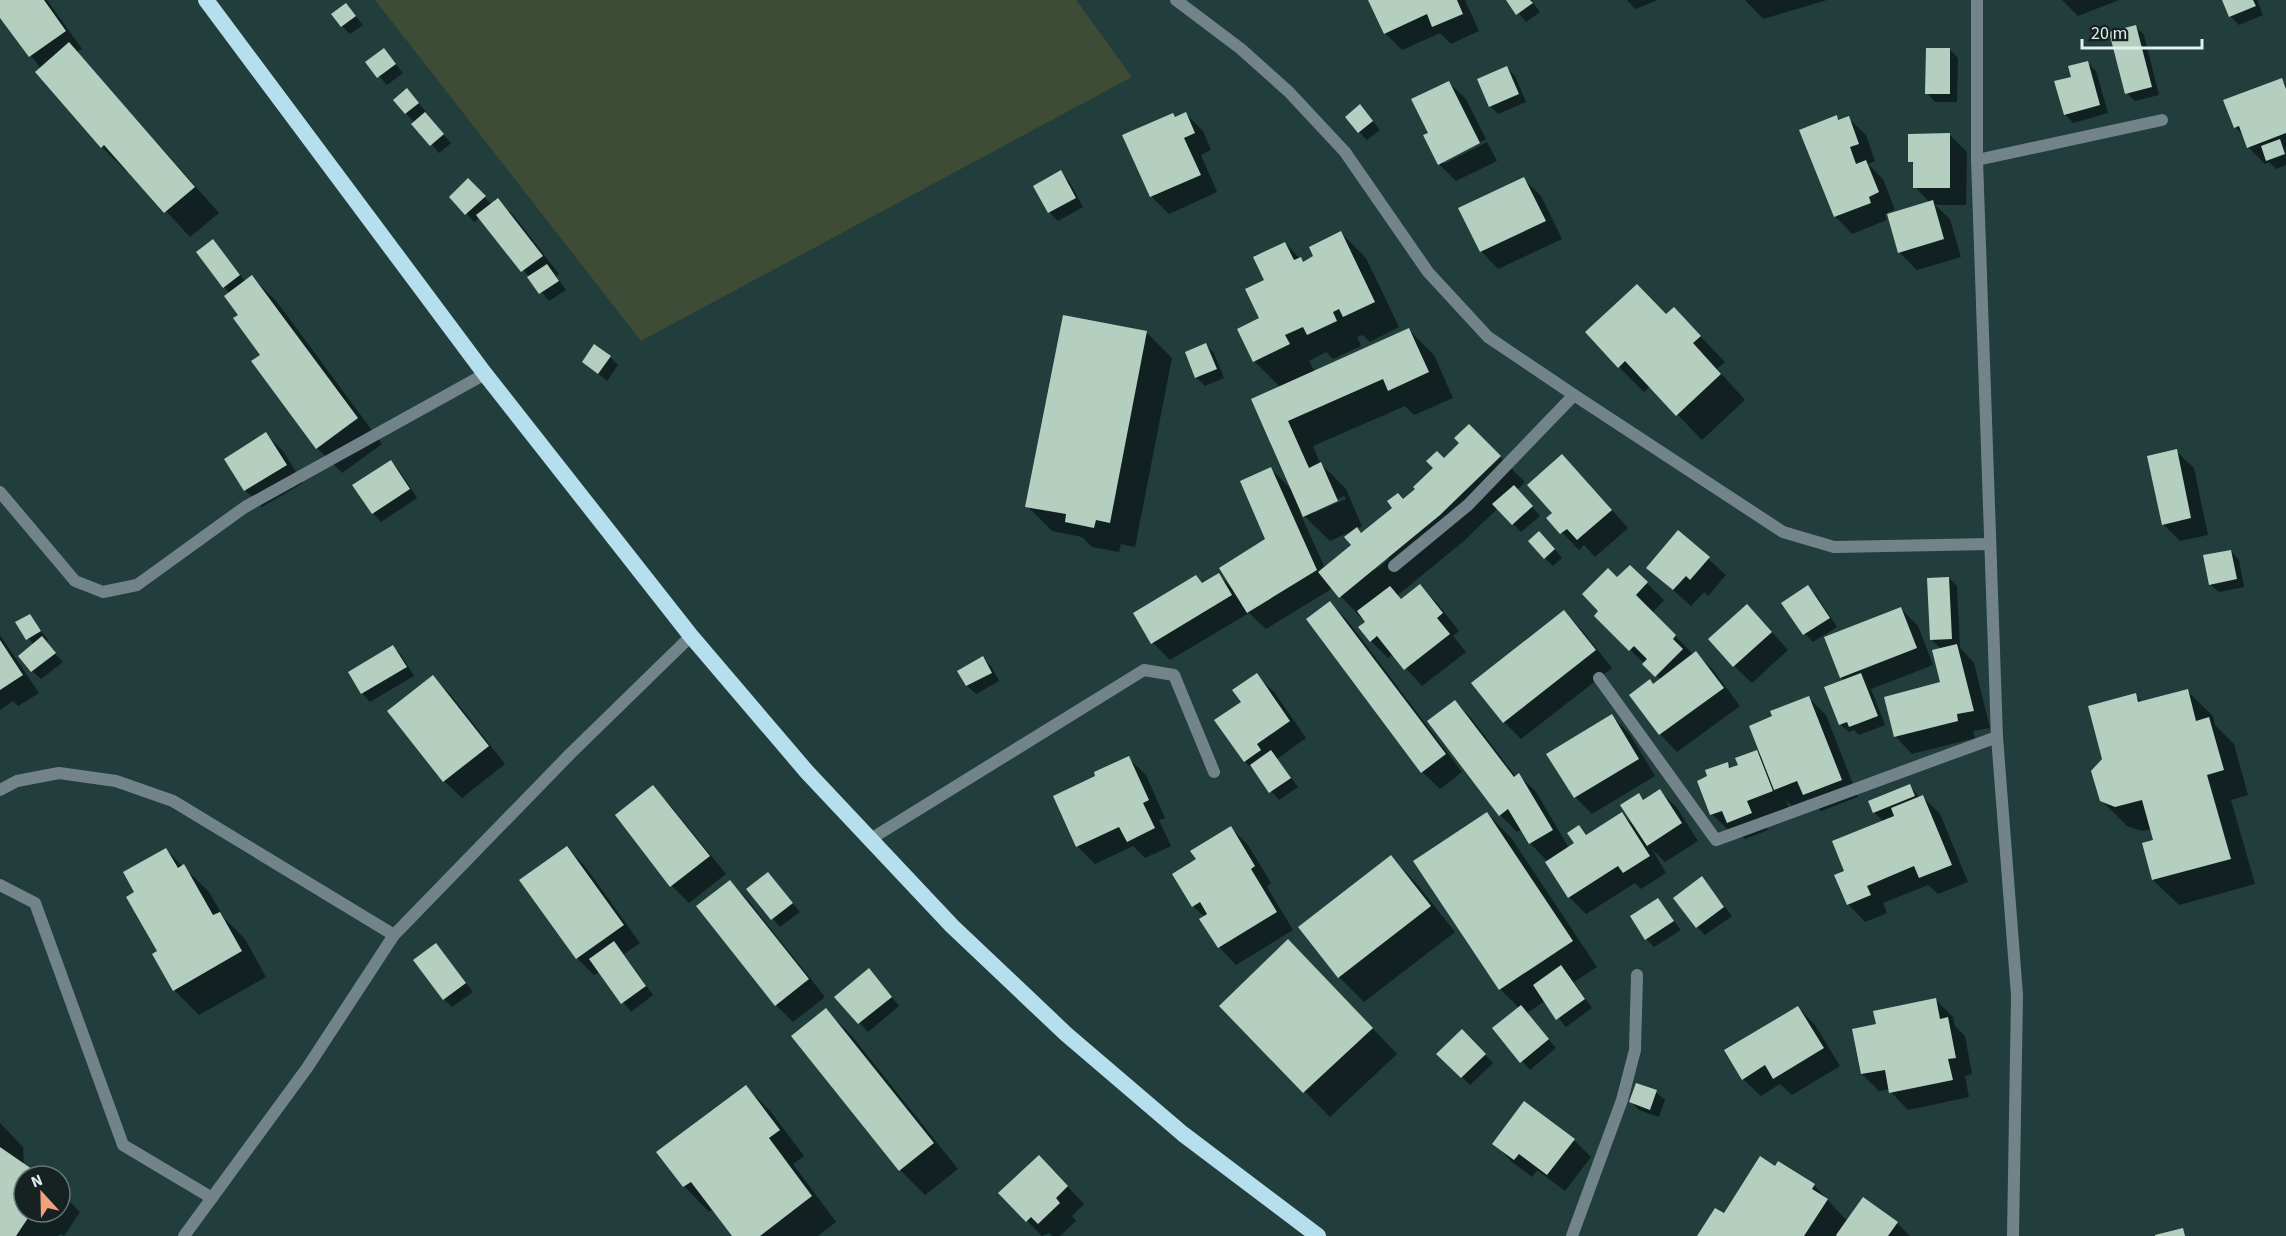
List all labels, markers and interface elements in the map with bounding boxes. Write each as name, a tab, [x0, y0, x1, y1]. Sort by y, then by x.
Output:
scale bar	[2082, 12, 2202, 50]
text: 20 m	[2091, 21, 2127, 46]
north arrow	[12, 1164, 72, 1224]
text: N	[28, 1169, 46, 1193]

